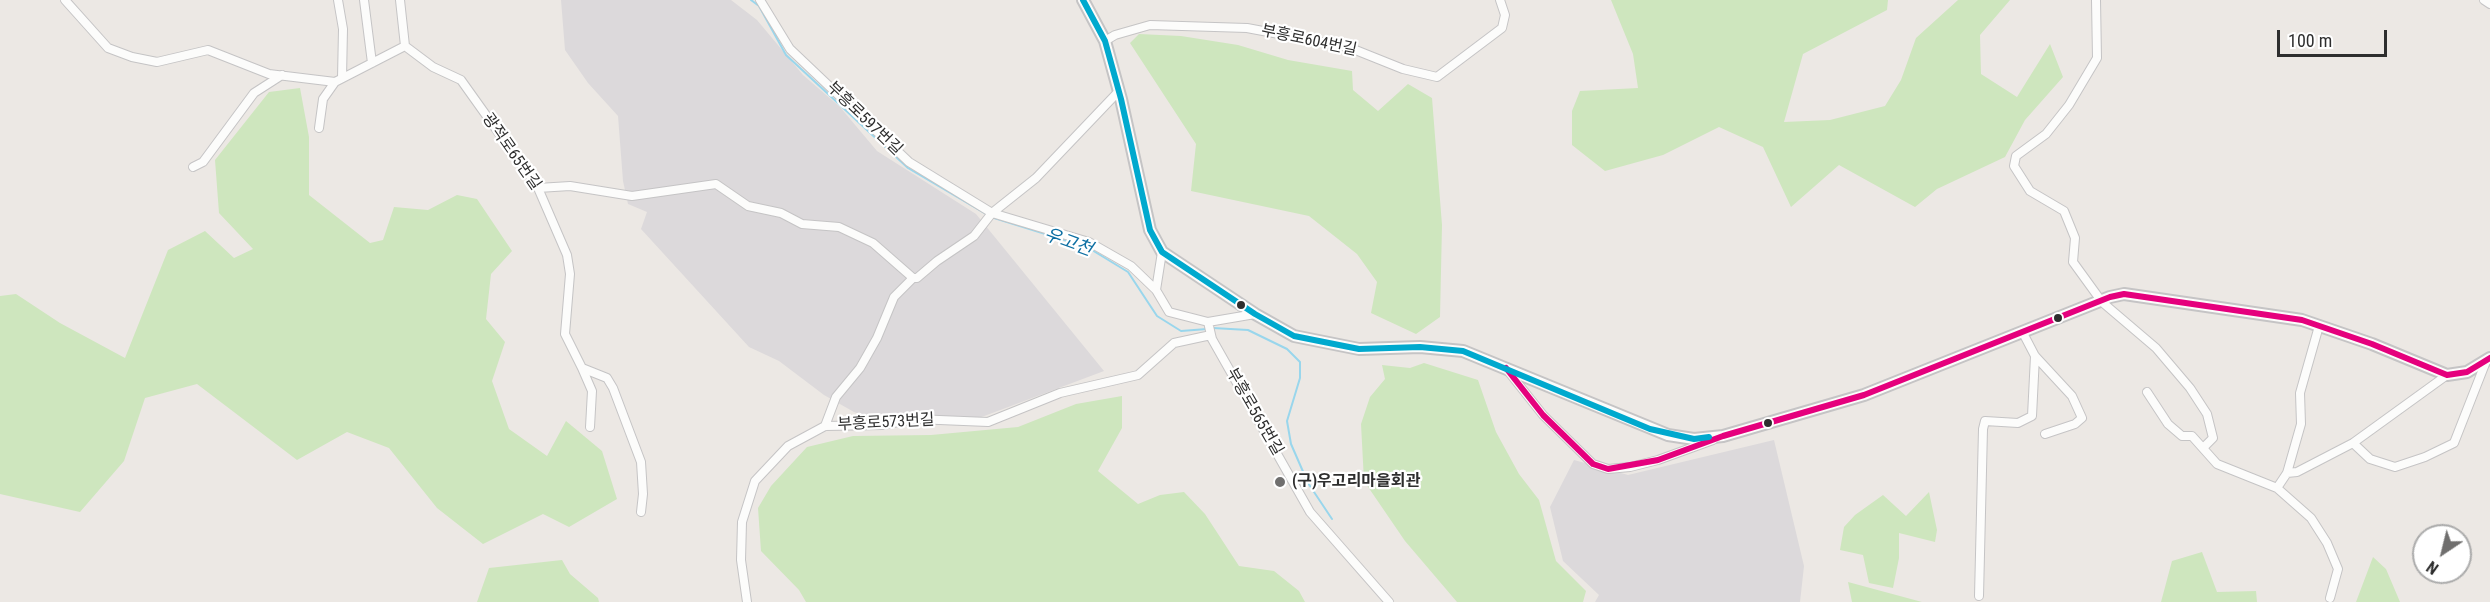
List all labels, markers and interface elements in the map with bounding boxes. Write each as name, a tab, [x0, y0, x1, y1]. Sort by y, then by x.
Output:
scale bar	[2280, 18, 2390, 56]
street label: 부흥로604번길	[1259, 21, 1359, 61]
text: 100 m	[2288, 30, 2332, 51]
street label: 부흥로597번길	[822, 78, 906, 160]
street label: 광적로65번길	[477, 110, 545, 194]
water label: 우고천	[1041, 224, 1095, 262]
unlabelled marker	[1235, 299, 1247, 311]
unlabelled marker	[2052, 312, 2064, 324]
street label: 부흥로565번길	[1221, 365, 1287, 459]
street label: 부흥로573번길	[837, 411, 935, 435]
unlabelled marker	[1762, 417, 1774, 429]
place label: (구)우고리마을회관	[1292, 472, 1420, 492]
marker: (구)우고리마을회관	[1273, 475, 1287, 489]
north arrow	[2412, 524, 2472, 584]
text: N	[2423, 557, 2442, 578]

